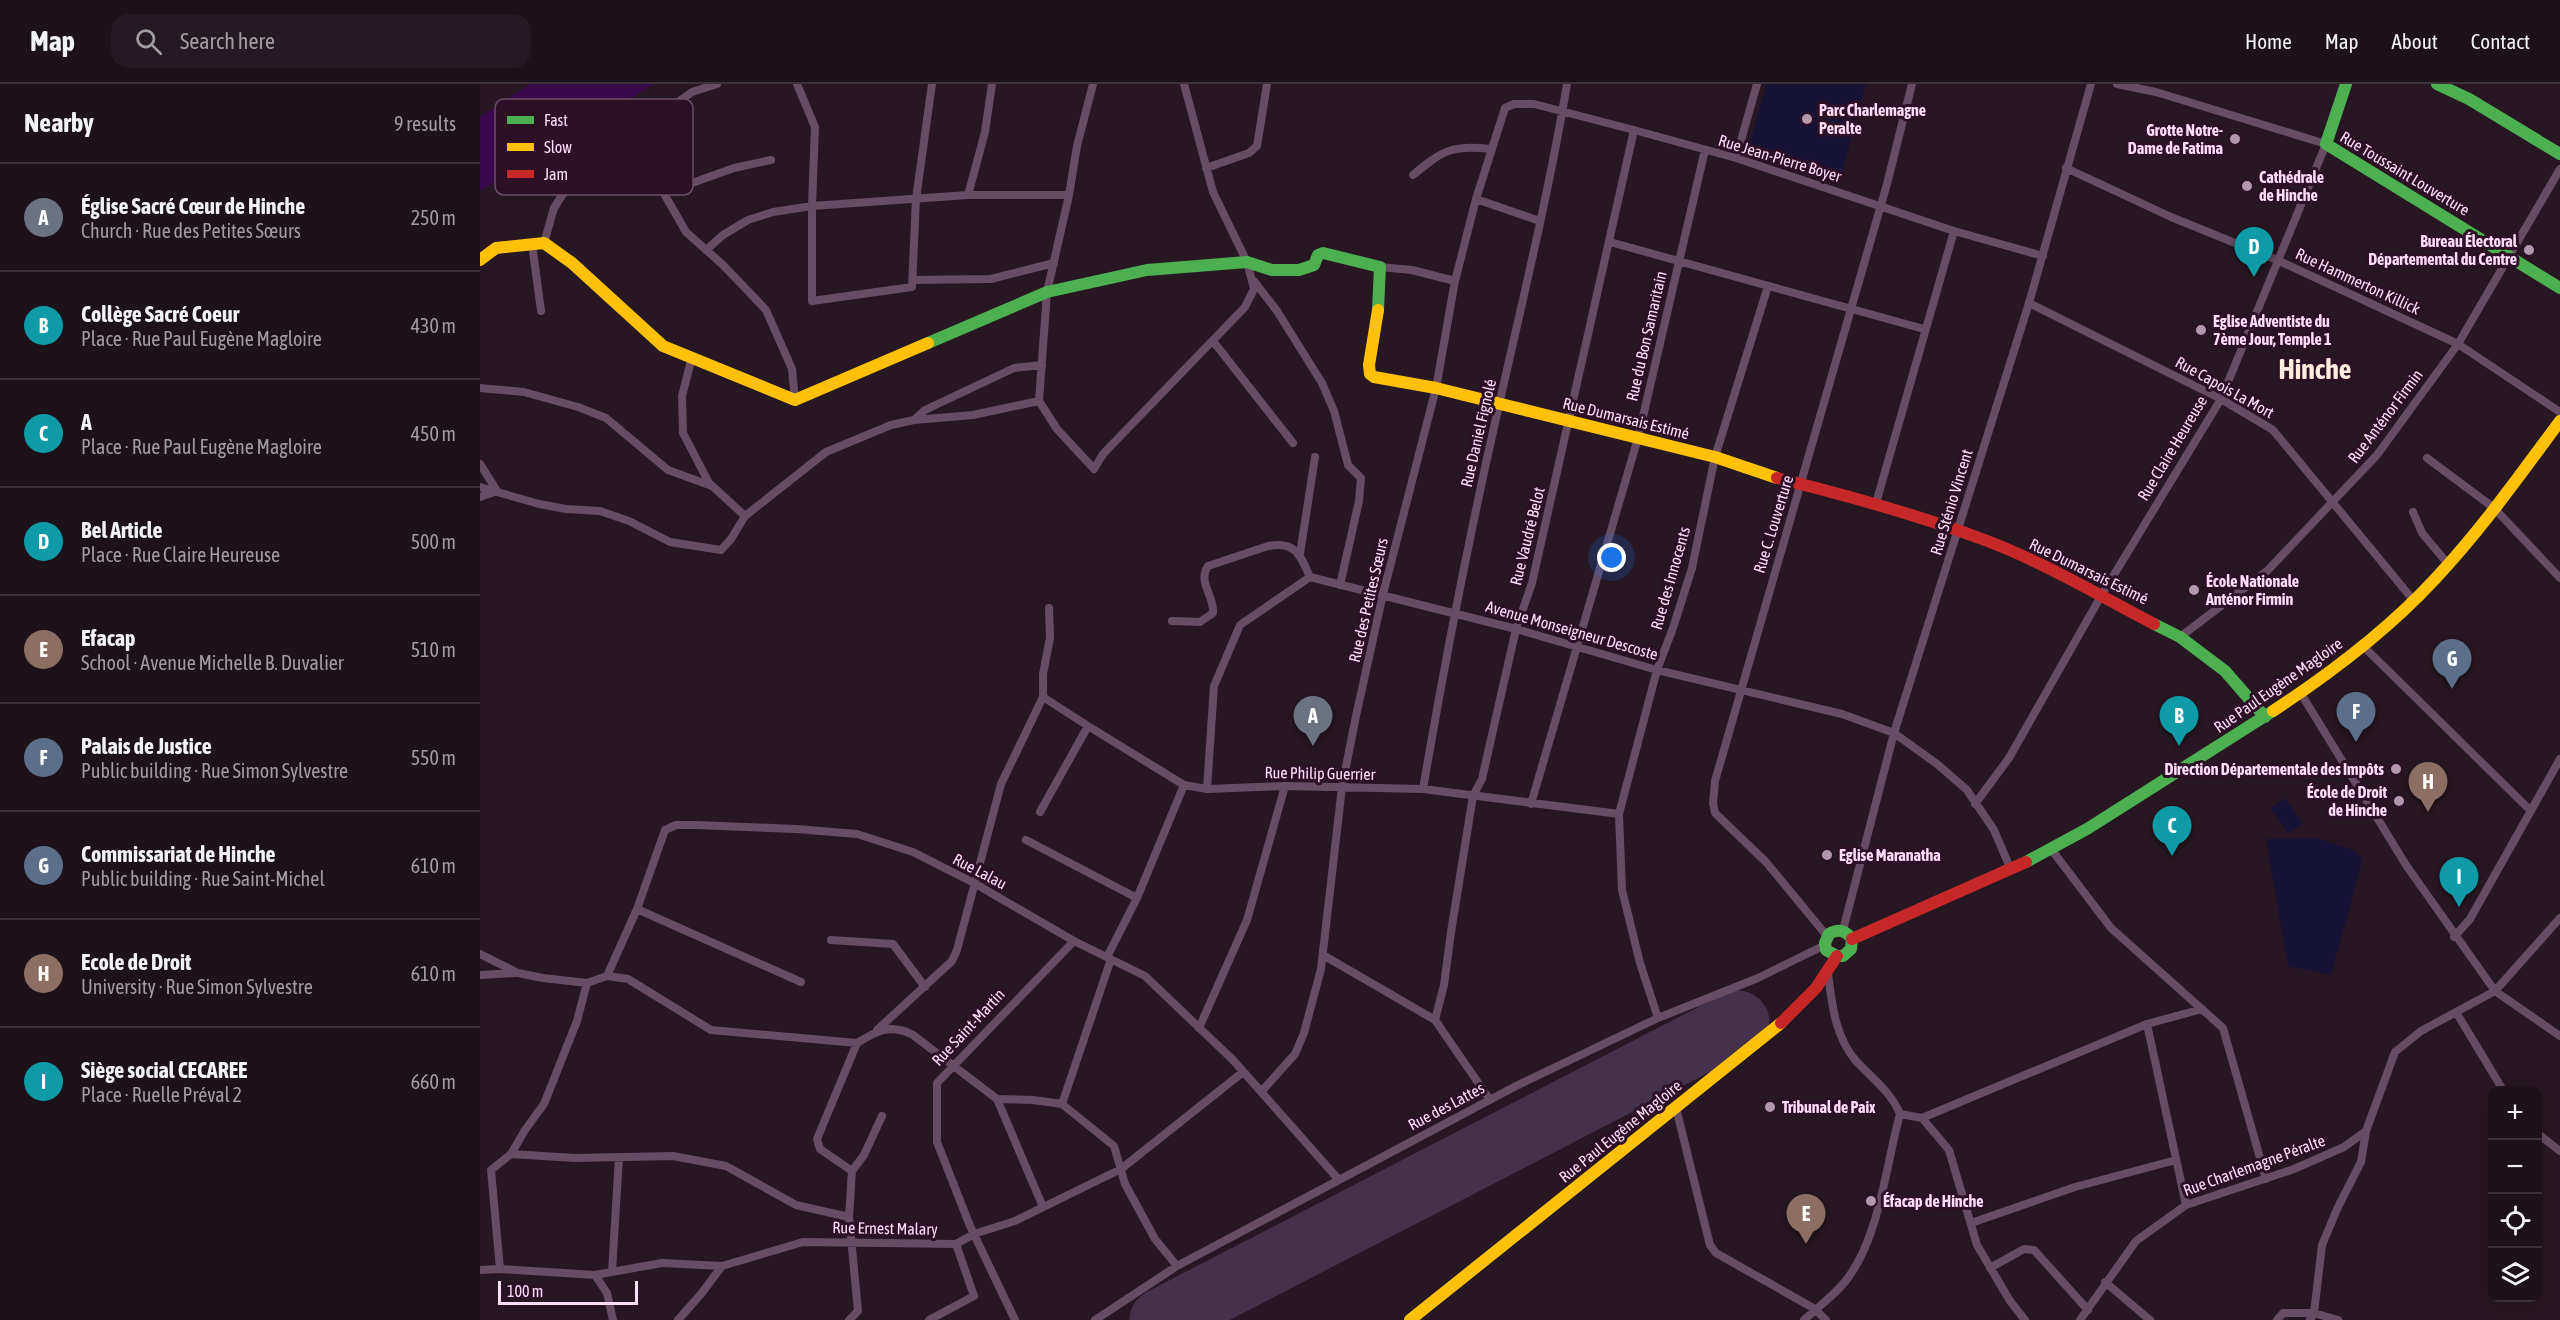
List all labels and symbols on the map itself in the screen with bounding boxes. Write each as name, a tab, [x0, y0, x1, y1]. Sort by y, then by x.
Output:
legend	[495, 99, 693, 195]
place label: Parc Charlemagne Peralte	[1819, 101, 1926, 137]
text: Fast	[544, 111, 568, 129]
marker: Parc Charlemagne Peralte	[1800, 112, 1814, 126]
place label: Grotte Notre- Dame de Fatima	[2128, 121, 2223, 157]
street label: Rue Toussaint Louverture	[2337, 127, 2473, 219]
street label: Rue Jean-Pierre Boyer	[1716, 131, 1844, 186]
marker: Grotte Notre- Dame de Fatima	[2228, 132, 2242, 146]
text: Slow	[544, 138, 572, 156]
text: Jam	[544, 165, 568, 183]
place label: Cathédrale de Hinche	[2259, 168, 2324, 204]
marker: Cathédrale de Hinche	[2240, 179, 2254, 193]
pin: D	[2234, 228, 2274, 277]
place label: Bureau Électoral Départemental du Centre	[2368, 232, 2518, 268]
marker: Bureau Électoral Départemental du Centre	[2522, 243, 2536, 257]
street label: Rue Hammerton Killick	[2293, 244, 2423, 318]
street label: Rue du Bon Samaritain	[1622, 269, 1670, 403]
place label: Eglise Adventiste du 7ème Jour, Temple 1	[2213, 312, 2332, 348]
marker: Eglise Adventiste du 7ème Jour, Temple 1	[2194, 323, 2208, 337]
street label: Rue Capois La Mort	[2172, 353, 2278, 423]
district label: Hinche	[2279, 353, 2351, 385]
street label: Rue Anténor Firmin	[2344, 366, 2426, 466]
street label: Rue Daniel Fignolé	[1457, 377, 1500, 489]
street label: Rue Claire Heureuse	[2134, 392, 2210, 504]
street label: Rue Dumarsais Estimé	[1561, 394, 1691, 442]
street label: Rue Sténio Vincent	[1926, 447, 1976, 557]
street label: Rue C. Louverture	[1750, 473, 1796, 575]
street label: Rue Vaudré Belot	[1506, 485, 1548, 587]
street label: Rue des Innocents	[1647, 524, 1693, 632]
street label: Rue Dumarsais Estimé	[2027, 534, 2151, 608]
street label: Rue des Petites Sœurs	[1345, 536, 1391, 664]
your location	[1597, 543, 1626, 572]
place label: École Nationale Anténor Firmin	[2205, 572, 2299, 608]
marker: École Nationale Anténor Firmin	[2187, 583, 2201, 597]
street label: Avenue Monseigneur Descoste	[1484, 597, 1660, 664]
street label: Rue Paul Eugène Magloire	[2210, 634, 2346, 737]
pin: G	[2432, 640, 2472, 689]
pin: F	[2336, 692, 2376, 742]
pin: A	[1294, 696, 1332, 746]
pin: B	[2160, 696, 2198, 746]
place label: Direction Départementale des Impôts	[2164, 760, 2384, 778]
marker: Direction Départementale des Impôts	[2389, 762, 2403, 776]
pin: H	[2408, 762, 2448, 812]
street label: Rue Philip Guerrier	[1264, 763, 1376, 784]
place label: École de Droit de Hinche	[2307, 783, 2387, 819]
marker: École de Droit de Hinche	[2392, 794, 2406, 808]
pin: C	[2152, 806, 2192, 856]
place label: Eglise Maranatha	[1839, 846, 1941, 864]
marker: Eglise Maranatha	[1820, 848, 1834, 862]
street label: Rue Lalau	[950, 849, 1010, 893]
pin: I	[2440, 858, 2478, 907]
street label: Rue Saint-Martin	[928, 985, 1008, 1069]
street label: Rue Paul Eugène Magloire	[1555, 1076, 1685, 1187]
street label: Rue des Lattes	[1405, 1078, 1487, 1134]
place label: Tribunal de Paix	[1782, 1098, 1876, 1116]
marker: Tribunal de Paix	[1763, 1100, 1777, 1114]
street label: Rue Charlemagne Péralte	[2181, 1131, 2328, 1200]
place label: Éfacap de Hinche	[1883, 1192, 1984, 1210]
pin: E	[1786, 1194, 1826, 1244]
marker: Éfacap de Hinche	[1864, 1194, 1878, 1208]
street label: Rue Ernest Malary	[832, 1218, 938, 1239]
scale bar	[498, 1278, 638, 1306]

